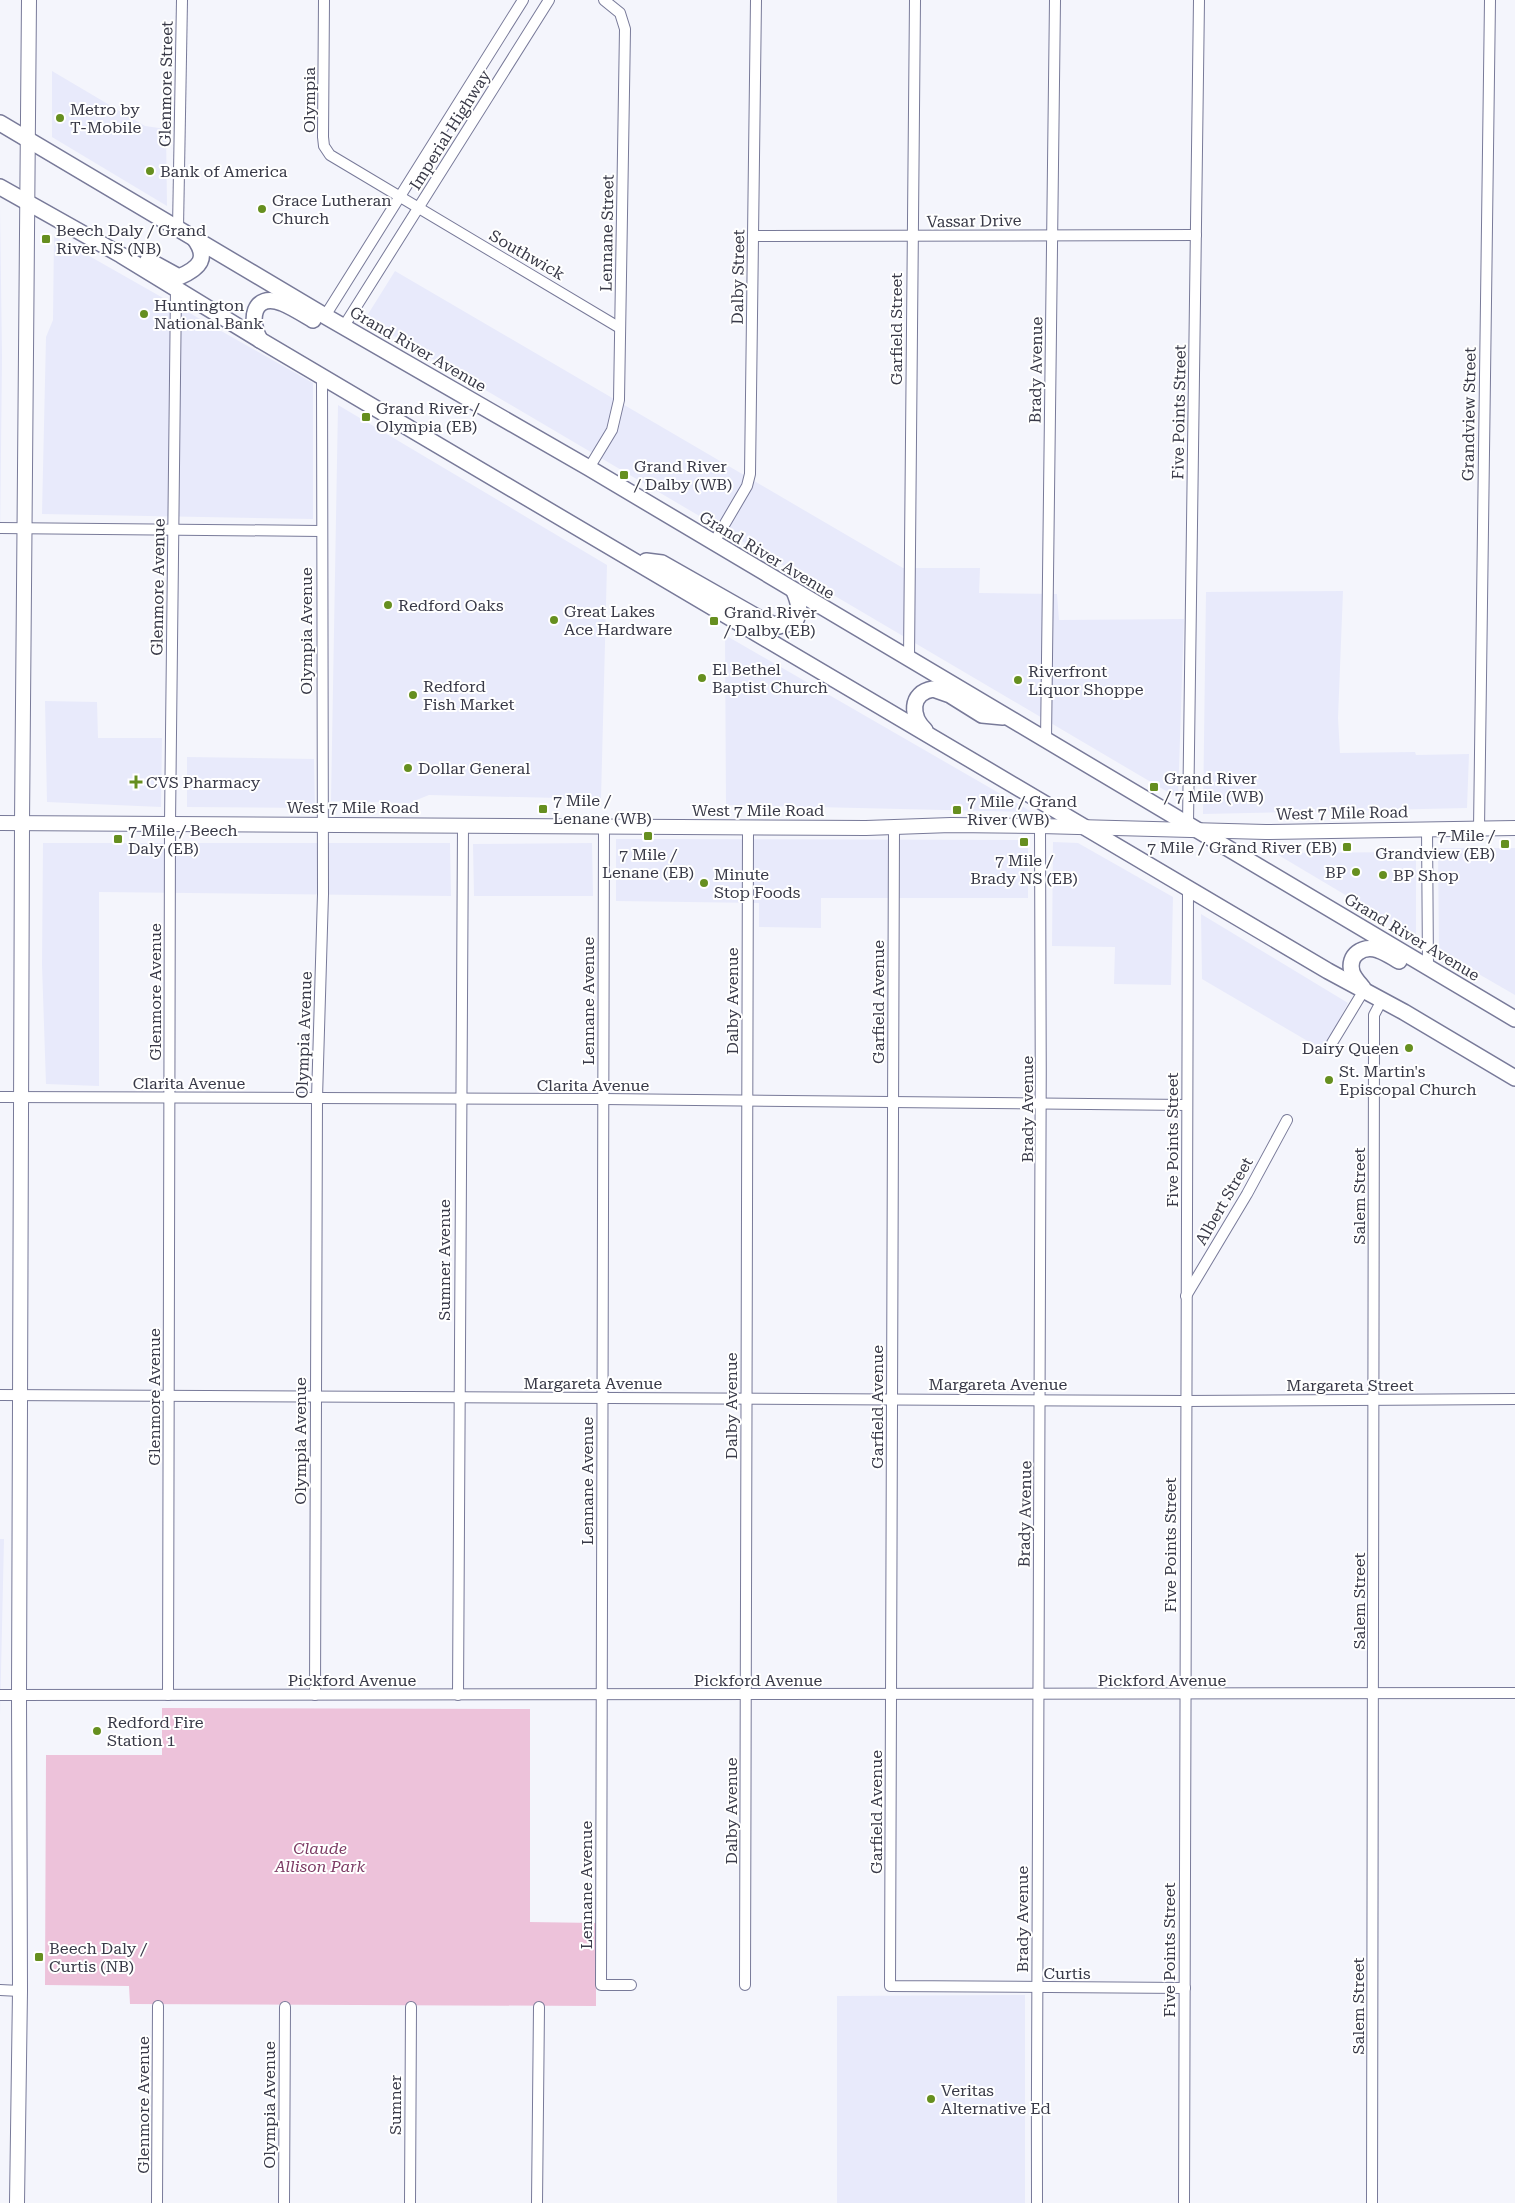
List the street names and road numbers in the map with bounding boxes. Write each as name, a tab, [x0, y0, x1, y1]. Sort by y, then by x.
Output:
street label: Glenmore Street	[155, 21, 177, 147]
street label: Imperial Highway	[405, 66, 495, 193]
street label: Olympia	[300, 67, 319, 133]
street label: Lennane Street	[596, 174, 618, 292]
street label: Vassar Drive	[926, 211, 1022, 231]
street label: Southwick	[486, 226, 568, 284]
street label: Dalby Street	[728, 229, 748, 325]
street label: Garfield Street	[887, 273, 906, 385]
street label: Grand River Avenue	[346, 302, 490, 396]
street label: Brady Avenue	[1026, 316, 1046, 424]
street label: Five Points Street	[1168, 344, 1190, 480]
street label: Grandview Street	[1458, 347, 1480, 481]
street label: Grand River Avenue	[696, 507, 838, 603]
street label: Glenmore Avenue	[147, 518, 169, 656]
street label: Olympia Avenue	[297, 567, 316, 695]
street label: West 7 Mile Road	[287, 798, 419, 817]
street label: West 7 Mile Road	[692, 801, 824, 820]
street label: West 7 Mile Road	[1276, 802, 1408, 824]
street label: Grand River Avenue	[1341, 889, 1483, 985]
street label: Glenmore Avenue	[146, 923, 165, 1061]
street label: Lennane Avenue	[579, 936, 598, 1065]
street label: Garfield Avenue	[869, 940, 888, 1064]
street label: Dalby Avenue	[723, 947, 742, 1054]
street label: Olympia Avenue	[292, 971, 316, 1099]
street label: Brady Avenue	[1018, 1055, 1037, 1162]
street label: Five Points Street	[1163, 1072, 1182, 1208]
street label: Clarita Avenue	[133, 1074, 246, 1093]
street label: Clarita Avenue	[537, 1076, 650, 1095]
street label: Salem Street	[1350, 1147, 1369, 1244]
street label: Albert Street	[1191, 1154, 1257, 1248]
street label: Sumner Avenue	[435, 1199, 454, 1321]
street label: Glenmore Avenue	[145, 1328, 164, 1466]
street label: Garfield Avenue	[868, 1345, 887, 1469]
street label: Dalby Avenue	[722, 1352, 741, 1459]
street label: Margareta Avenue	[524, 1374, 663, 1393]
street label: Margareta Avenue	[929, 1375, 1068, 1394]
street label: Margareta Street	[1286, 1376, 1414, 1395]
street label: Olympia Avenue	[291, 1377, 310, 1505]
street label: Lennane Avenue	[578, 1416, 597, 1545]
street label: Brady Avenue	[1015, 1460, 1035, 1568]
street label: Five Points Street	[1161, 1477, 1180, 1613]
street label: Salem Street	[1350, 1552, 1369, 1649]
street label: Pickford Avenue	[288, 1671, 416, 1690]
street label: Pickford Avenue	[694, 1671, 822, 1690]
street label: Pickford Avenue	[1098, 1671, 1226, 1690]
street label: Garfield Avenue	[867, 1750, 886, 1874]
street label: Dalby Avenue	[722, 1757, 741, 1864]
street label: Lennane Avenue	[577, 1820, 596, 1949]
street label: Brady Avenue	[1013, 1865, 1032, 1972]
street label: Five Points Street	[1160, 1882, 1179, 2018]
street label: Salem Street	[1349, 1957, 1368, 2054]
street label: Curtis	[1043, 1964, 1091, 1983]
street label: Glenmore Avenue	[134, 2036, 153, 2174]
street label: Olympia Avenue	[260, 2041, 279, 2169]
street label: Sumner	[386, 2074, 405, 2135]

